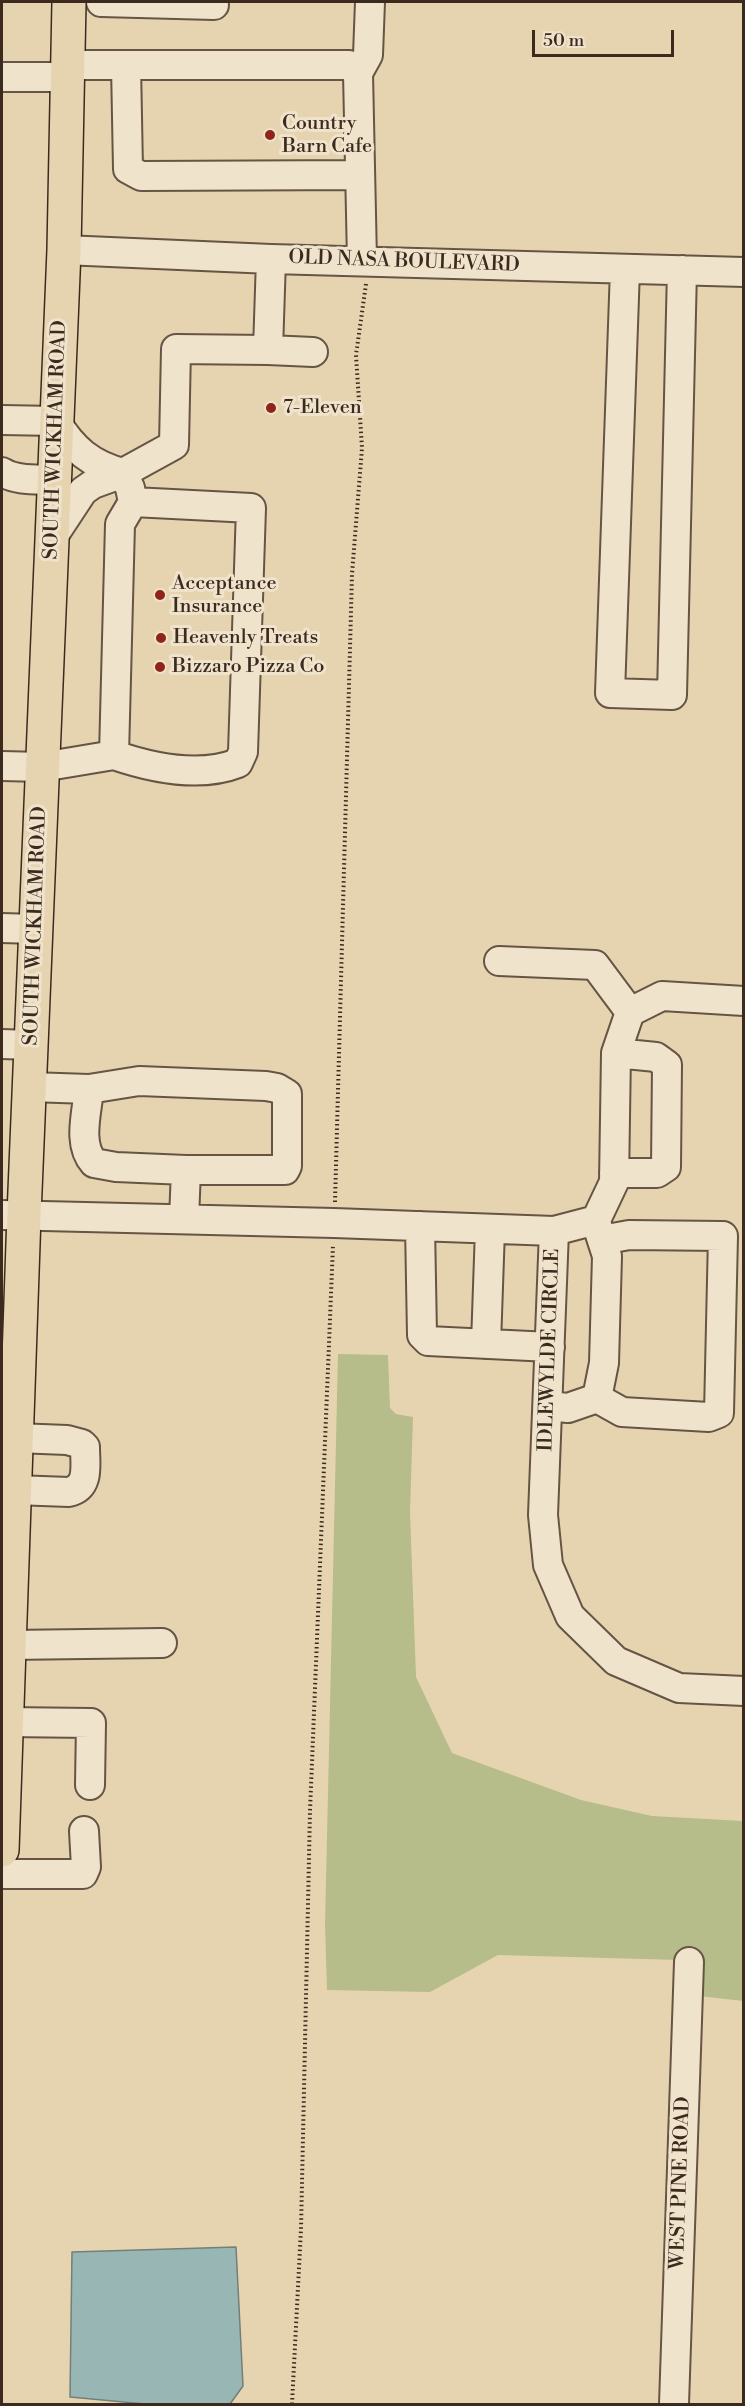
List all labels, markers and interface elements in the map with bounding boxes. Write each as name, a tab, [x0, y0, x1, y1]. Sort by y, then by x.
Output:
scale bar	[535, 18, 678, 56]
text: 50 m	[543, 29, 584, 52]
place label: Country Barn Cafe	[282, 112, 372, 159]
marker: Country Barn Cafe	[263, 128, 277, 142]
street label: OLD NASA BOULEVARD	[288, 246, 520, 278]
street label: SOUTH WICKHAM ROAD	[40, 320, 72, 560]
place label: 7-Eleven	[283, 396, 362, 420]
marker: 7-Eleven	[264, 401, 278, 415]
place label: Acceptance Insurance	[172, 572, 277, 619]
marker: Acceptance Insurance	[153, 588, 167, 602]
place label: Heavenly Treats	[173, 626, 318, 650]
marker: Heavenly Treats	[154, 631, 168, 645]
place label: Bizzaro Pizza Co	[172, 655, 324, 679]
marker: Bizzaro Pizza Co	[153, 660, 167, 674]
street label: SOUTH WICKHAM ROAD	[20, 806, 52, 1046]
street label: IDLEWYLDE CIRCLE	[534, 1248, 566, 1452]
street label: WEST PINE ROAD	[666, 2096, 696, 2270]

